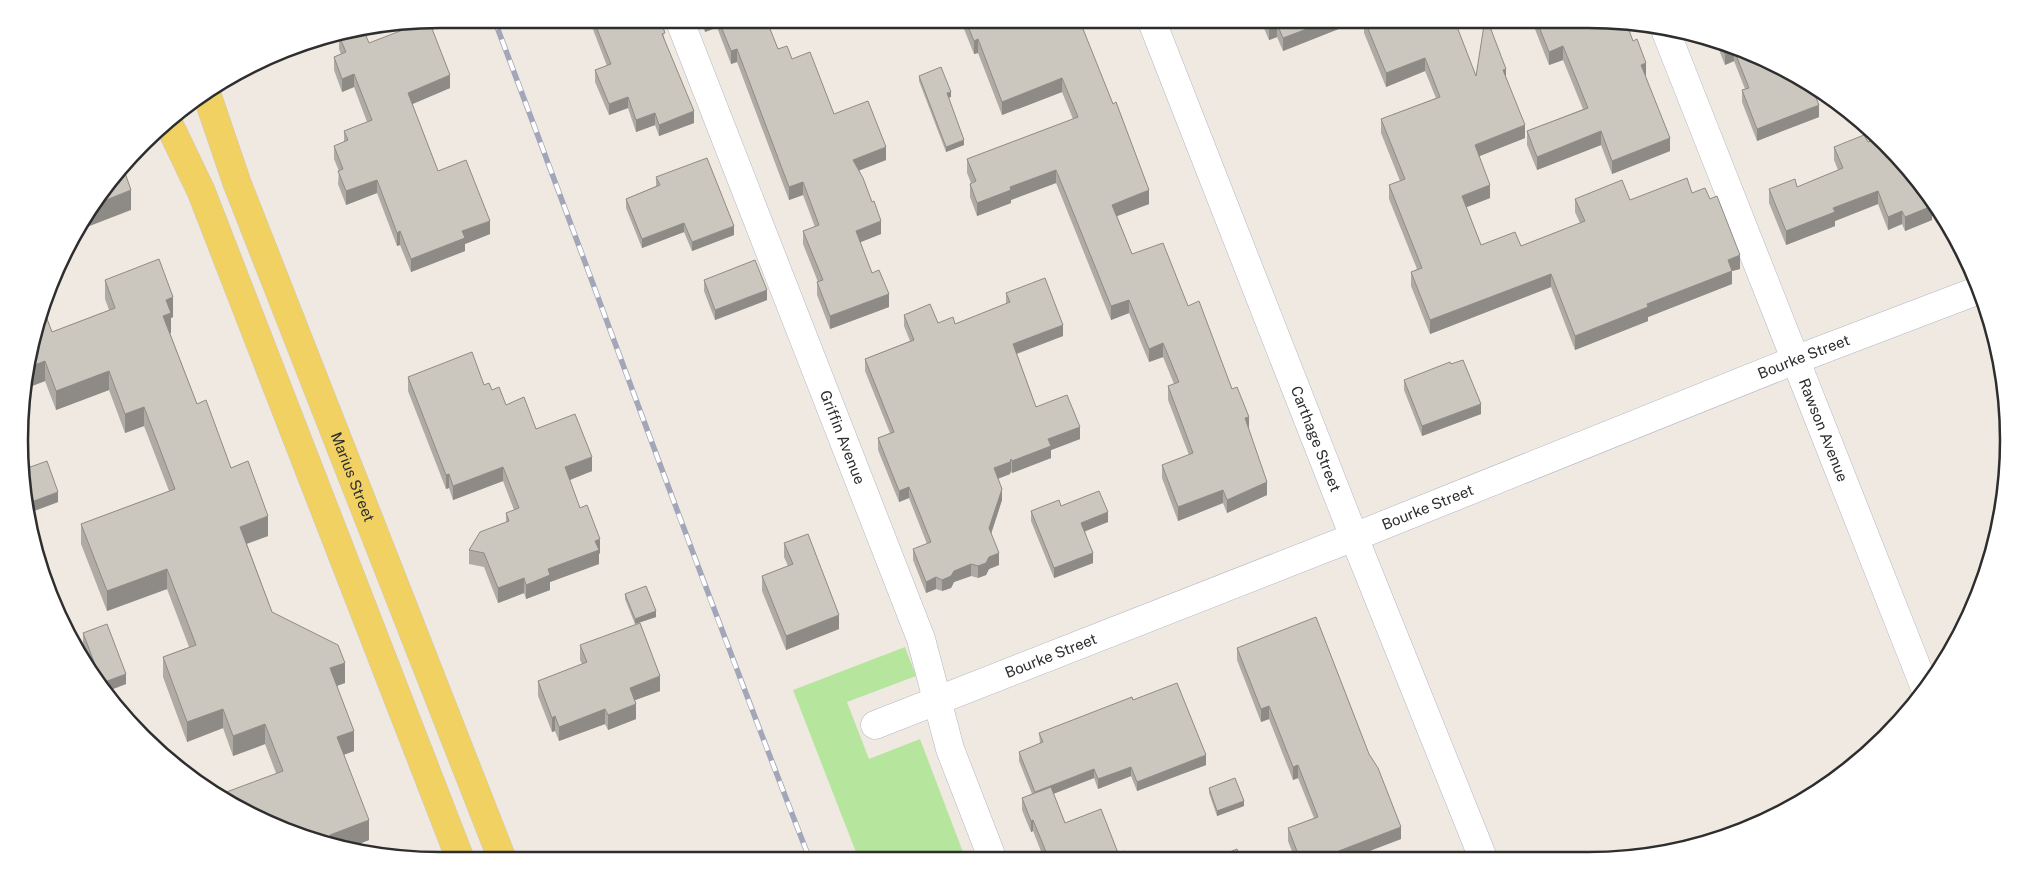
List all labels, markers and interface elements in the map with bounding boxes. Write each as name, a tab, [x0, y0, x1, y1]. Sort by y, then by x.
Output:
street label: Bourke Street	[1755, 331, 1852, 382]
street label: Rawson Avenue	[1796, 376, 1852, 484]
street label: Carthage Street	[1288, 383, 1344, 494]
street label: Griffin Avenue	[817, 388, 869, 487]
street label: Marius Street	[328, 430, 378, 524]
street label: Bourke Street	[1379, 481, 1476, 533]
street label: Bourke Street	[1002, 630, 1099, 681]

